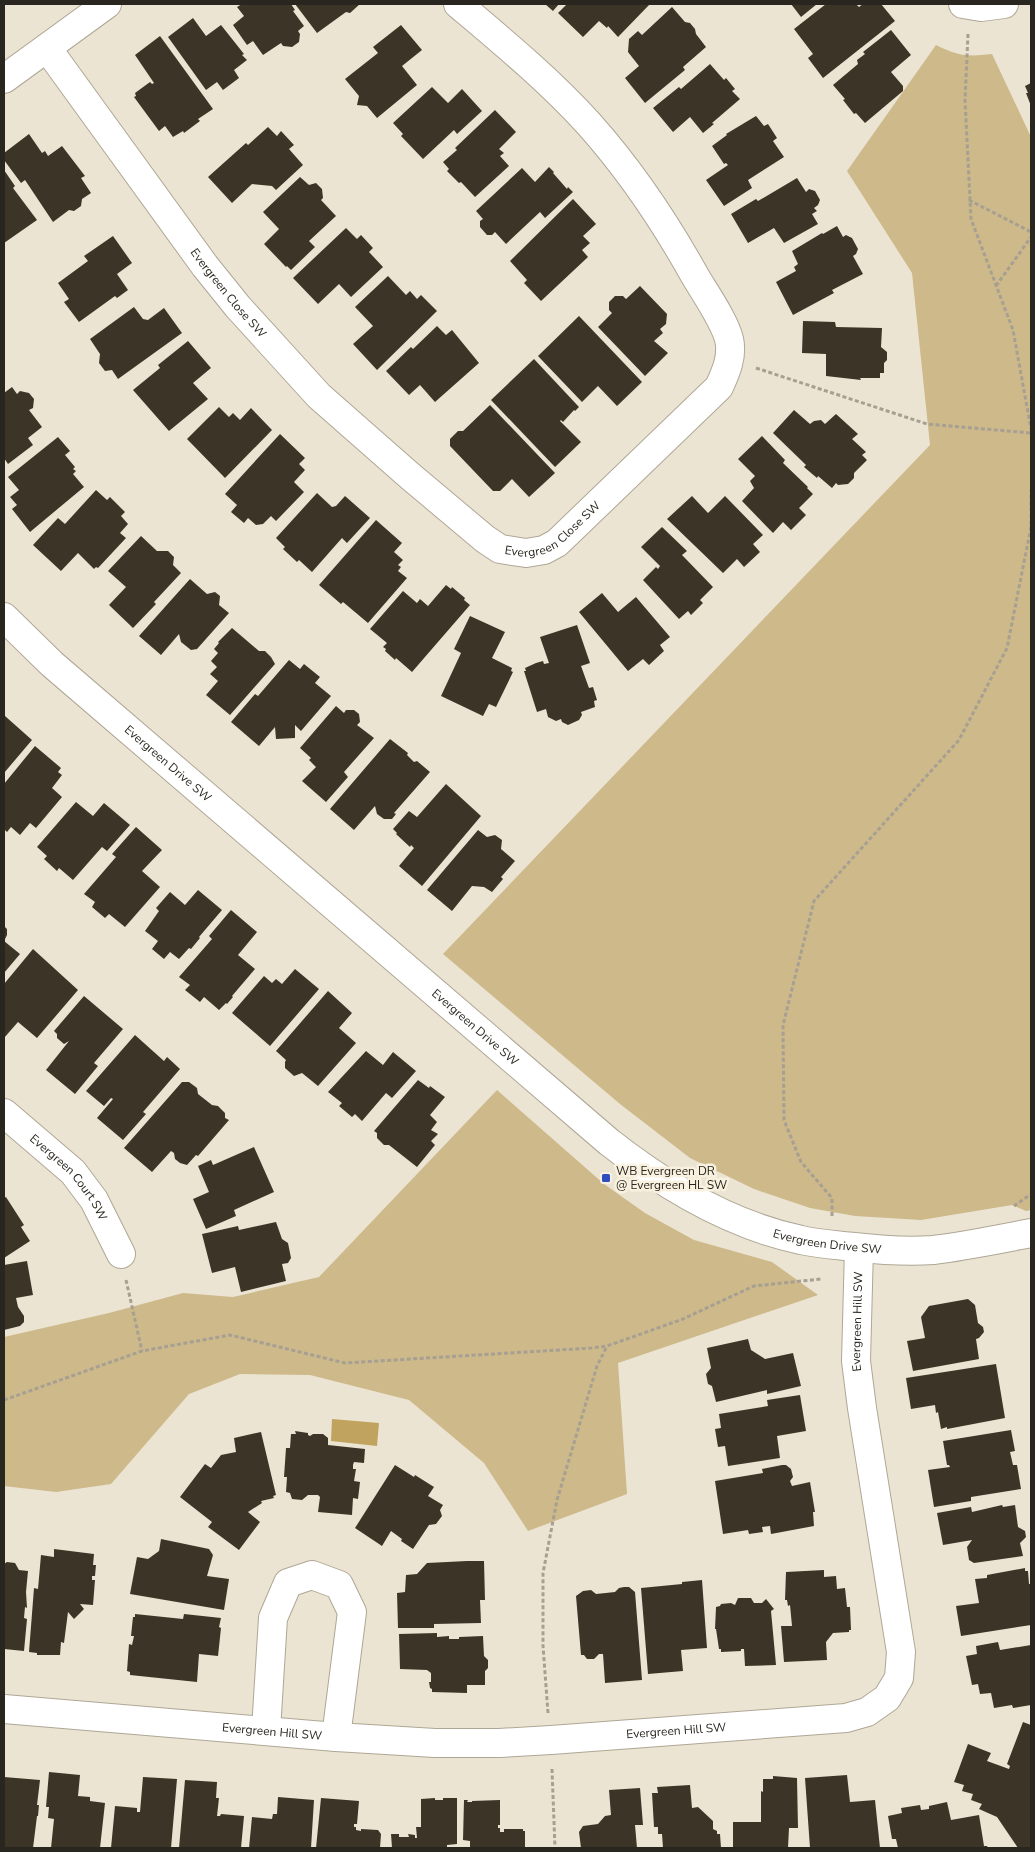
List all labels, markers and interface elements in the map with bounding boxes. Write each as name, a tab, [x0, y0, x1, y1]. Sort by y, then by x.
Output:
street label: Evergreen Close SW	[187, 245, 270, 341]
street label: Evergreen Close SW	[504, 498, 604, 561]
street label: Evergreen Drive SW	[121, 722, 215, 805]
street label: Evergreen Drive SW	[429, 986, 522, 1069]
street label: Evergreen Court SW	[27, 1131, 111, 1223]
place label: WB Evergreen DR @ Evergreen HL SW	[616, 1163, 727, 1193]
marker: WB Evergreen DR @ Evergreen HL SW	[600, 1172, 612, 1184]
street label: Evergreen Drive SW	[771, 1225, 882, 1258]
street label: Evergreen Hill SW	[848, 1271, 866, 1372]
street label: Evergreen Hill SW	[221, 1719, 323, 1744]
street label: Evergreen Hill SW	[626, 1719, 727, 1742]

